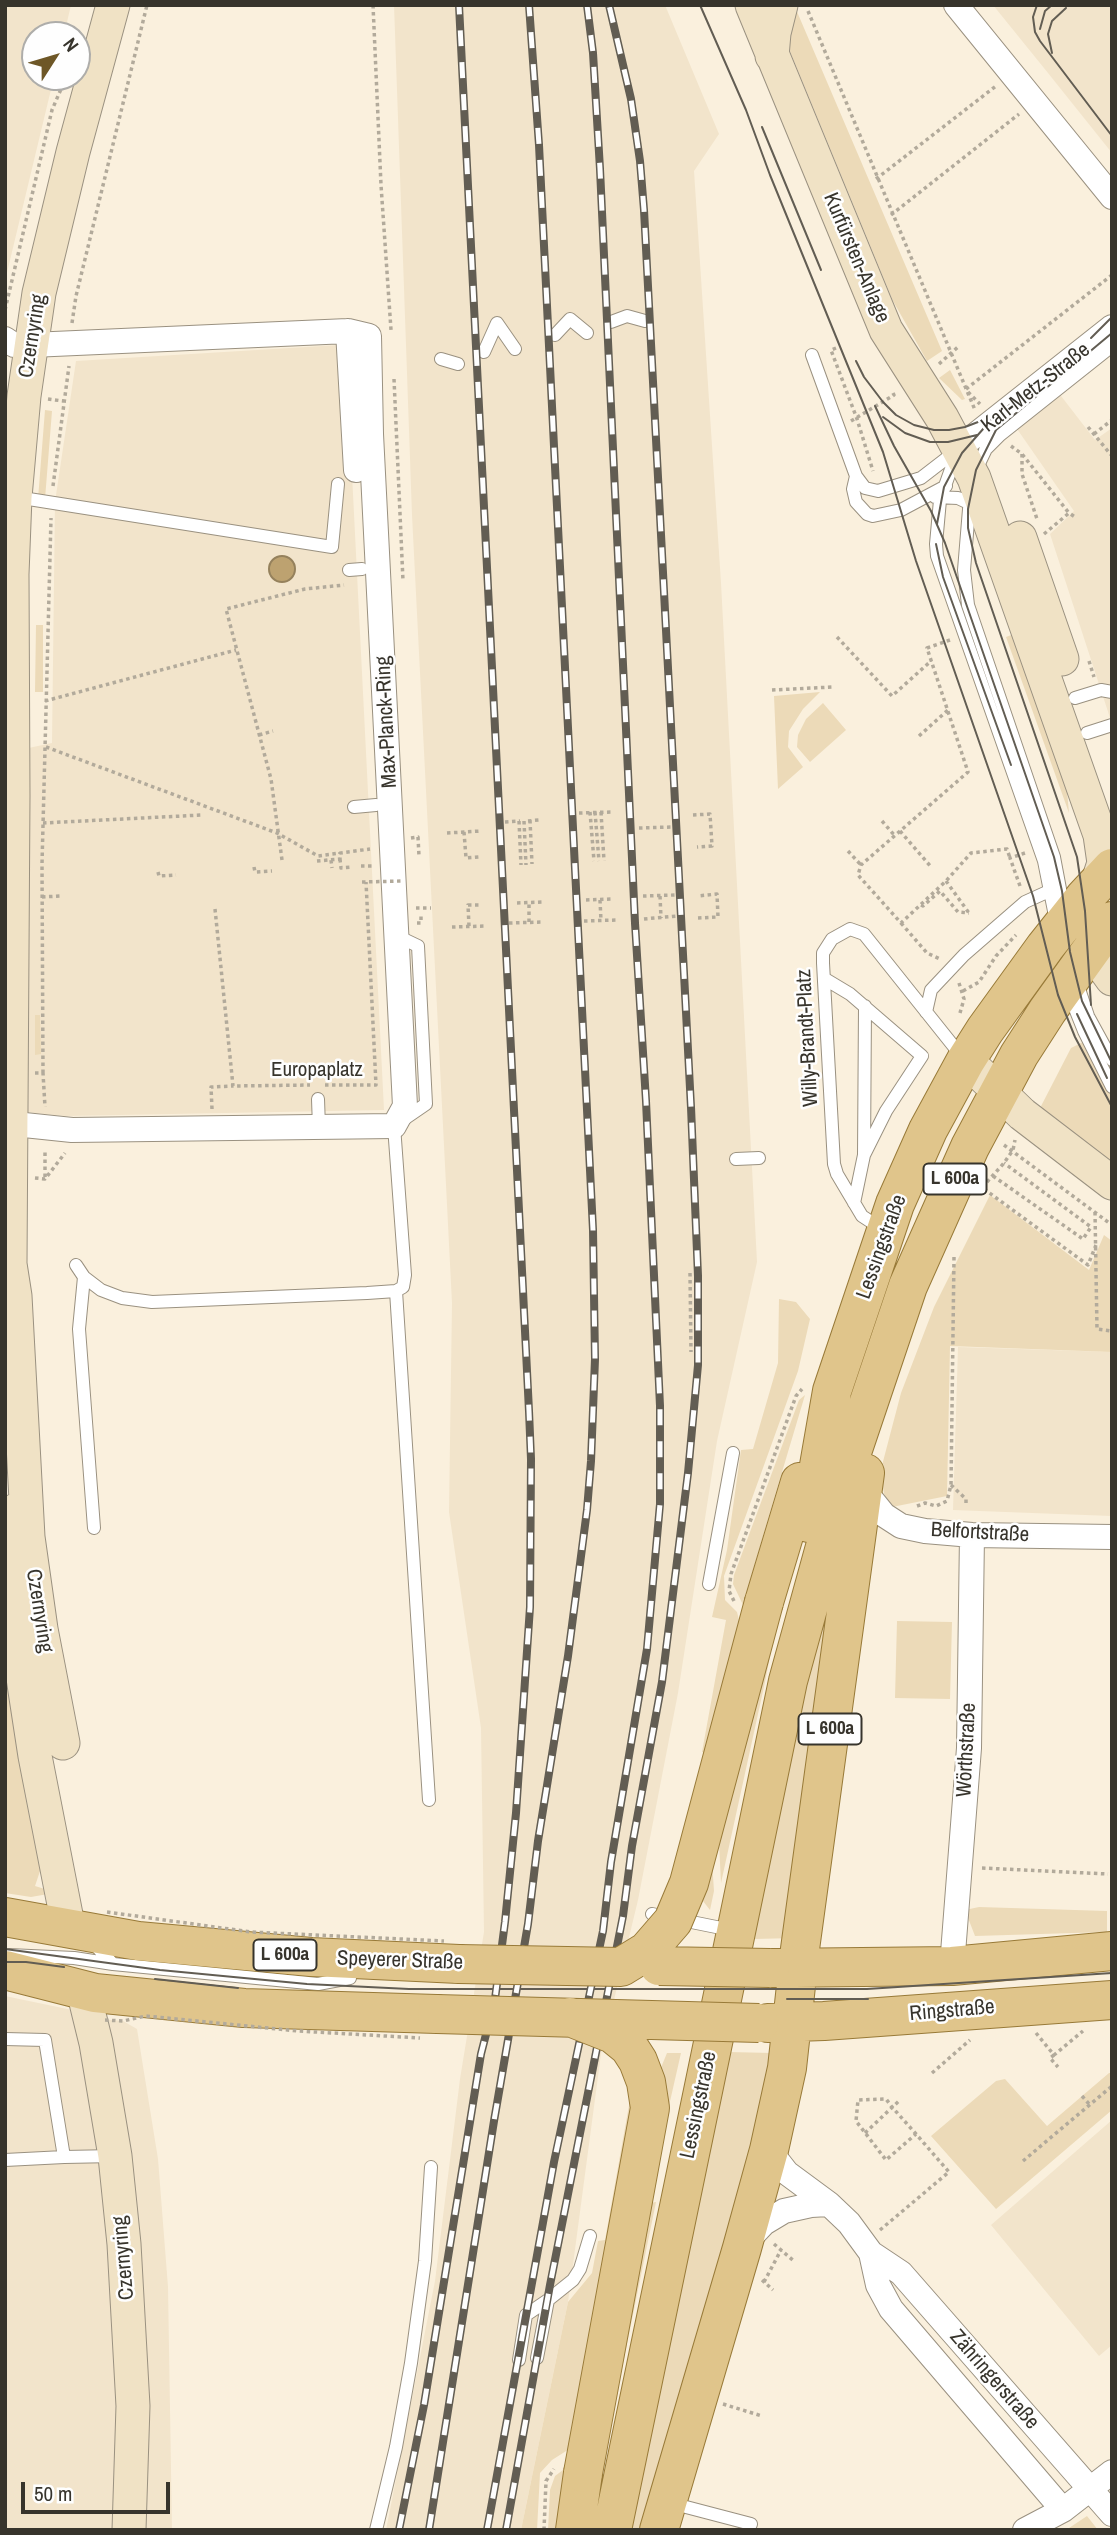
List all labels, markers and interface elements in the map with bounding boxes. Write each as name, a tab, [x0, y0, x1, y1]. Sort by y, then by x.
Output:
north arrow	[21, 21, 91, 91]
text: N	[57, 32, 85, 57]
street label: Kurfürsten-Anlage	[817, 189, 895, 327]
street label: Czernyring	[14, 292, 52, 380]
street label: Karl-Metz-Straße	[977, 338, 1095, 438]
street label: Max-Planck-Ring	[371, 655, 403, 789]
street label: Willy-Brandt-Platz	[792, 969, 824, 1107]
street label: Europaplatz	[271, 1057, 363, 1083]
road number: L 600a	[923, 1163, 986, 1194]
street label: Lessingstraße	[851, 1191, 913, 1303]
street label: Belfortstraße	[930, 1518, 1030, 1548]
street label: Czernyring	[20, 1567, 58, 1655]
street label: Wörthstraße	[952, 1702, 982, 1798]
road number: L 600a	[798, 1714, 862, 1744]
road number: L 600a	[254, 1940, 316, 1970]
street label: Speyerer Straße	[336, 1946, 464, 1976]
street label: Ringstraße	[908, 1995, 996, 2027]
street label: Lessingstraße	[675, 2049, 723, 2161]
street label: Czernyring	[108, 2215, 140, 2301]
street label: Zähringerstraße	[944, 2325, 1044, 2435]
scale bar	[24, 2468, 173, 2512]
text: 50 m	[34, 2479, 72, 2508]

